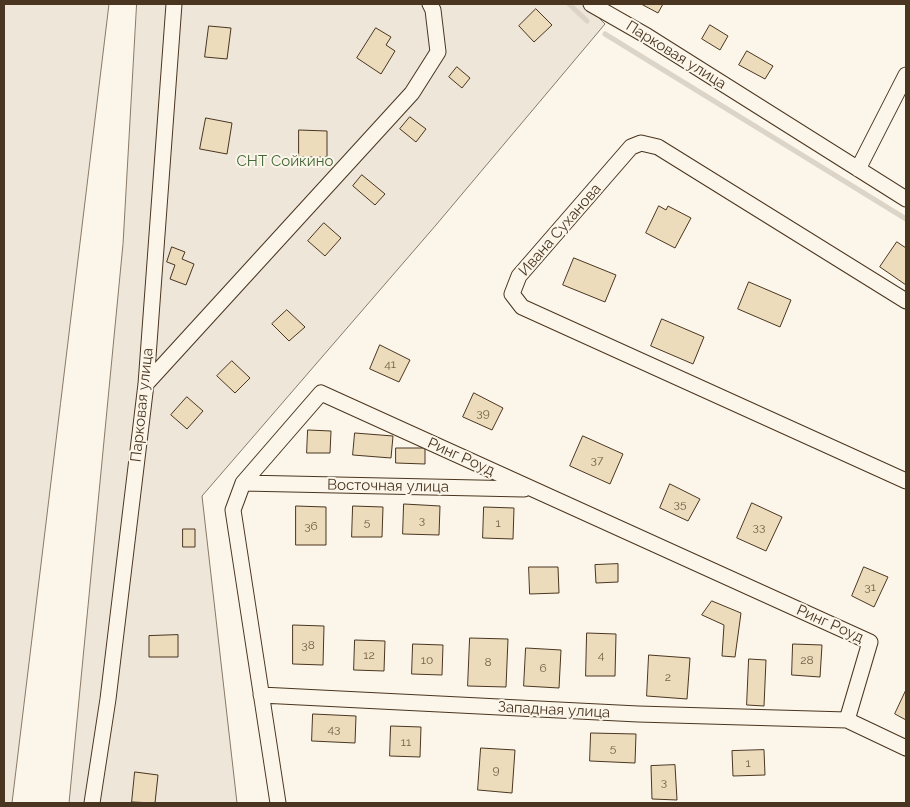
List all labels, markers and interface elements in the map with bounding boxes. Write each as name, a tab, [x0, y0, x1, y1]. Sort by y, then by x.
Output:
street label: Парковая улица	[623, 17, 729, 93]
park label: СНТ Сойкино	[237, 152, 333, 170]
street label: Ивана Суханова	[515, 180, 605, 280]
street label: Парковая улица	[127, 347, 157, 463]
house number: 41	[384, 357, 396, 371]
house number: 39	[476, 406, 490, 420]
street label: Ринг Роуд	[425, 434, 497, 480]
house number: 37	[591, 453, 603, 467]
street label: Восточная улица	[327, 476, 449, 496]
house number: 35	[674, 497, 686, 511]
house number: 3	[419, 513, 425, 527]
house number: 5	[364, 515, 370, 529]
house number: 1	[495, 516, 501, 530]
house number: 36	[304, 519, 318, 533]
house number: 33	[753, 520, 765, 534]
house number: 31	[864, 580, 876, 594]
street label: Ринг Роуд	[794, 601, 866, 647]
house number: 38	[301, 638, 315, 652]
house number: 12	[363, 648, 375, 662]
house number: 4	[598, 648, 604, 662]
house number: 10	[421, 653, 433, 667]
house number: 28	[800, 653, 814, 667]
house number: 8	[484, 655, 492, 669]
house number: 6	[539, 661, 547, 675]
house number: 2	[665, 670, 671, 684]
street label: Западная улица	[497, 698, 611, 722]
house number: 43	[328, 722, 340, 736]
house number: 11	[401, 735, 411, 749]
house number: 5	[610, 741, 616, 755]
house number: 1	[745, 756, 751, 770]
house number: 9	[492, 763, 500, 777]
house number: 3	[661, 775, 667, 789]

